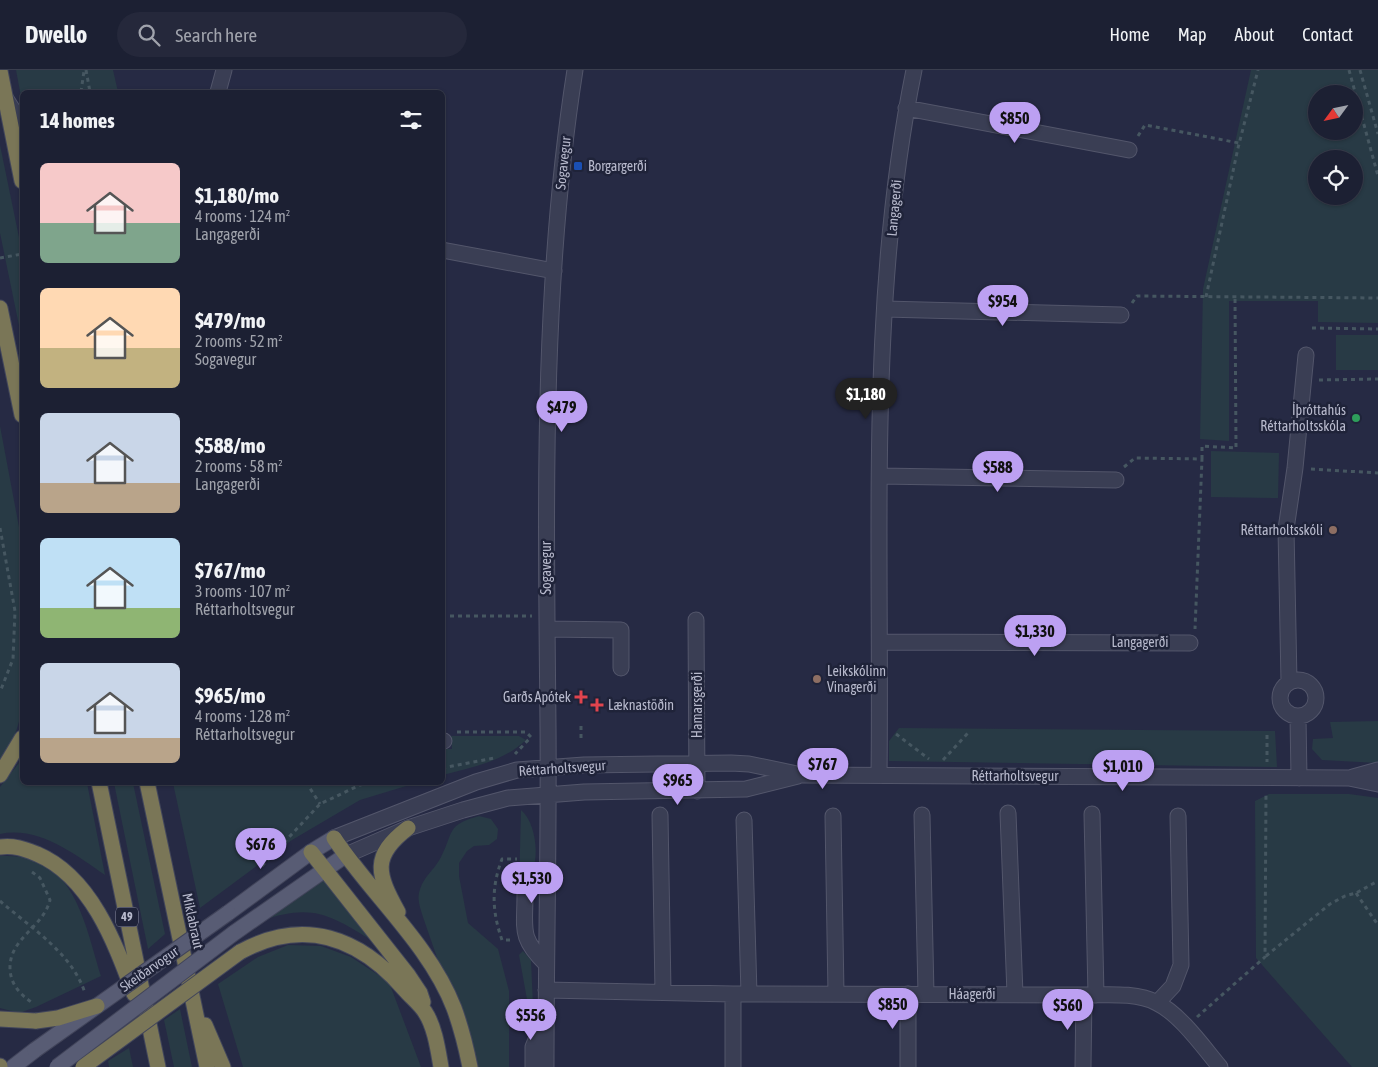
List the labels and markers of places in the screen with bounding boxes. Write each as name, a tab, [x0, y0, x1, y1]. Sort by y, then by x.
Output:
pin: $850	[985, 102, 1045, 144]
place label: Borgargerði	[588, 158, 647, 174]
marker: Borgargerði	[572, 160, 584, 172]
pin: $954	[973, 284, 1033, 327]
pin: $1,180	[825, 378, 907, 420]
pin: $479	[532, 390, 592, 433]
place label: Íþróttahús Réttarholtsskóla	[1260, 402, 1346, 434]
marker: Íþróttahús Réttarholtsskóla	[1350, 412, 1362, 424]
pin: $588	[968, 450, 1028, 493]
place label: Réttarholtsskóli	[1241, 522, 1323, 538]
marker: Réttarholtsskóli	[1327, 524, 1339, 536]
pin: $1,330	[994, 614, 1076, 657]
place label: Leikskólinn Vinagerði	[827, 663, 886, 695]
marker: Leikskólinn Vinagerði	[811, 673, 823, 685]
place label: Garðs Apótek	[503, 689, 571, 705]
marker: Garðs Apótek	[575, 691, 587, 703]
place label: Læknastöðin	[608, 697, 674, 713]
marker: Læknastöðin	[590, 698, 604, 712]
pin: $767	[793, 748, 853, 790]
pin: $1,010	[1082, 750, 1164, 792]
pin: $965	[648, 764, 708, 806]
pin: $676	[231, 828, 291, 870]
pin: $1,530	[491, 862, 573, 904]
pin: $850	[863, 988, 923, 1030]
pin: $560	[1038, 988, 1098, 1031]
pin: $556	[501, 998, 561, 1041]

